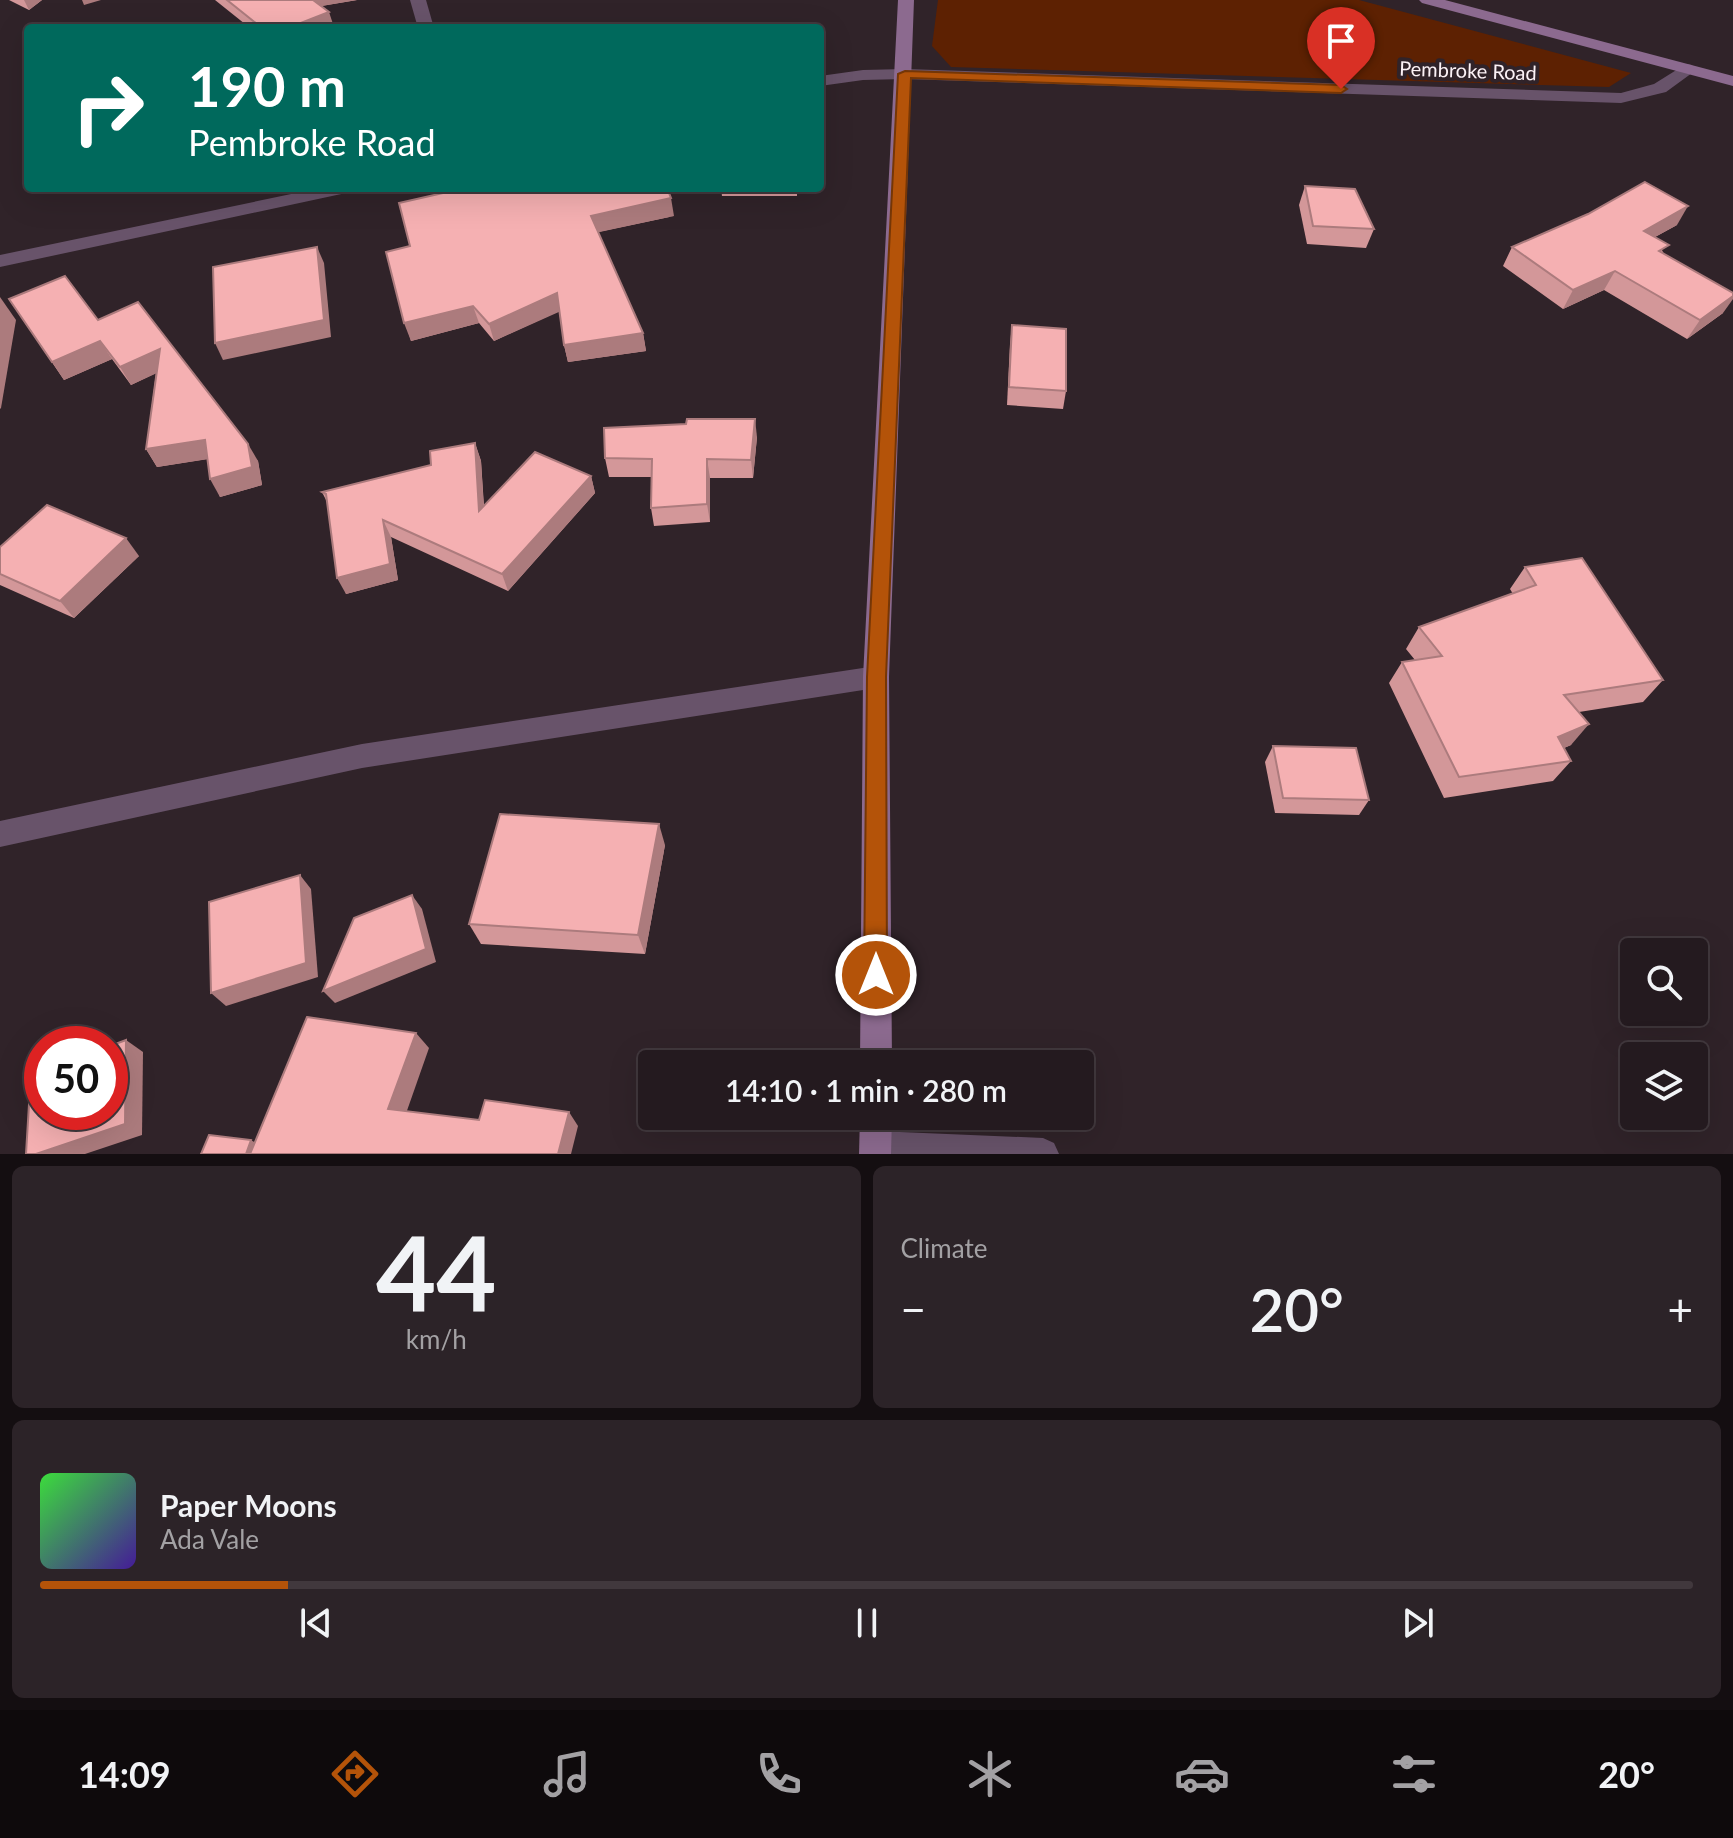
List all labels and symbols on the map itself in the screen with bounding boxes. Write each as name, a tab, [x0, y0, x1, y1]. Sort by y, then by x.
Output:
pin	[1307, 7, 1375, 89]
street label: Pembroke Road	[1399, 56, 1537, 84]
position arrow	[834, 933, 918, 1017]
speed limit sign: 50	[24, 1026, 128, 1130]

